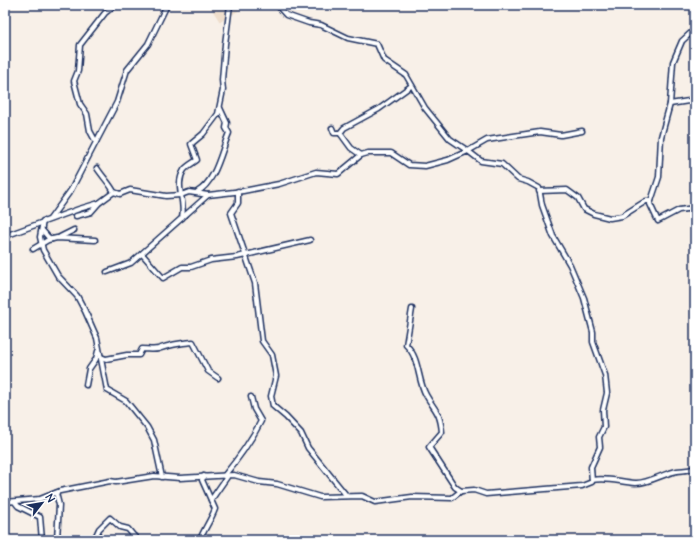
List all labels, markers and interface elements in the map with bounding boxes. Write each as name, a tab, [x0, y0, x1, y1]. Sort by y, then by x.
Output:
north arrow	[22, 483, 62, 523]
text: N	[42, 491, 58, 505]

